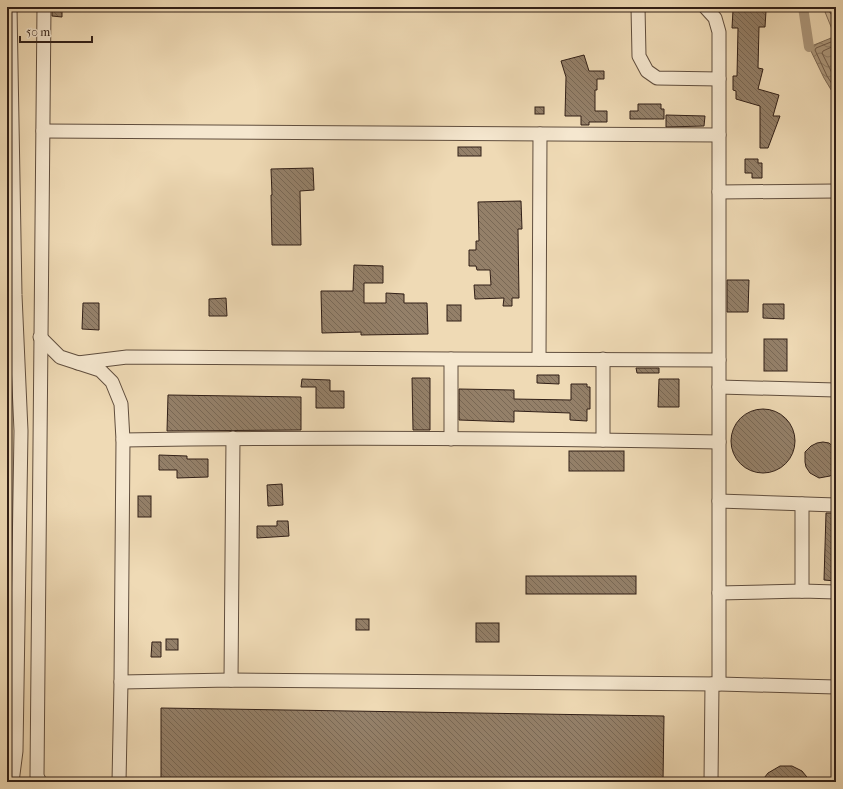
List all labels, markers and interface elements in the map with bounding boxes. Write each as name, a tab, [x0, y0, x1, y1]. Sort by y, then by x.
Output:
scale bar	[20, 18, 92, 44]
text: 50 m	[26, 25, 50, 39]

